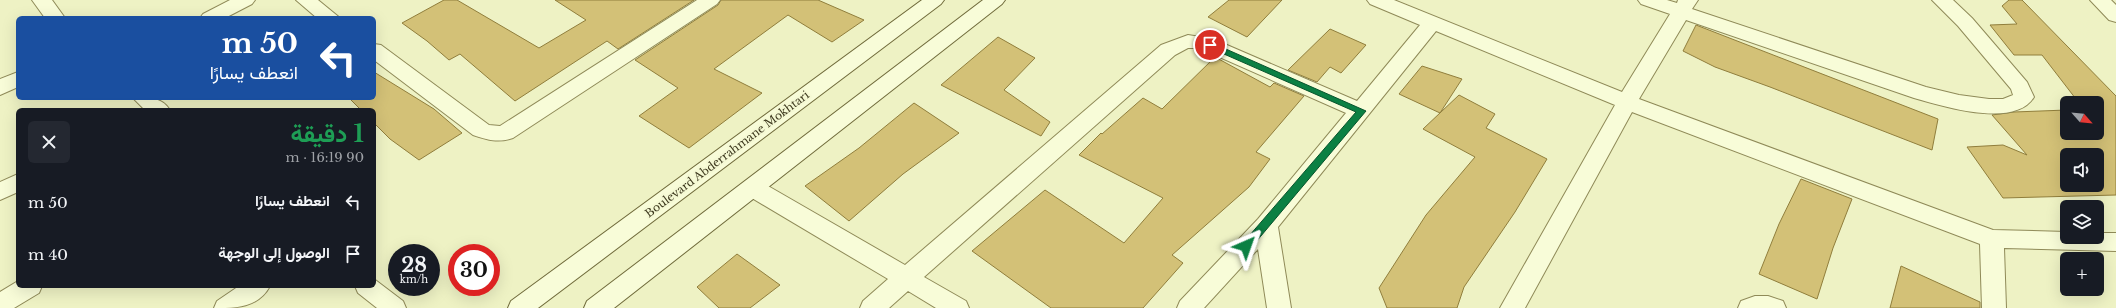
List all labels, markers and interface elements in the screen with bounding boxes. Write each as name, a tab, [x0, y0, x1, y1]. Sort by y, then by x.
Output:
text: 50 m	[222, 26, 298, 61]
pin	[1193, 28, 1227, 62]
icon: left	[312, 32, 364, 84]
icon: arrive	[1199, 34, 1221, 56]
text: انعطف يسارًا	[210, 62, 298, 84]
street label: Boulevard Abderrahmane Mokhtari	[642, 88, 812, 220]
north arrow	[2060, 96, 2104, 140]
map controls	[2060, 96, 2104, 296]
text: 1 دقيقة	[291, 119, 364, 148]
button: close	[28, 121, 70, 163]
button: sound	[2060, 148, 2104, 192]
text: 90 m · 16:19	[285, 149, 364, 166]
text: انعطف يسارًا	[255, 191, 330, 210]
icon: left	[342, 191, 364, 213]
text: 50 m	[28, 193, 68, 212]
button: layers	[2060, 200, 2104, 244]
position arrow	[1225, 225, 1267, 267]
text: الوصول إلى الوجهة	[218, 243, 330, 262]
icon: arrive	[342, 243, 364, 265]
speed limit sign: 30	[448, 244, 500, 296]
text: 40 m	[28, 245, 68, 264]
button: +	[2060, 252, 2104, 296]
text: 28	[401, 253, 427, 277]
text: km/h	[400, 273, 428, 286]

